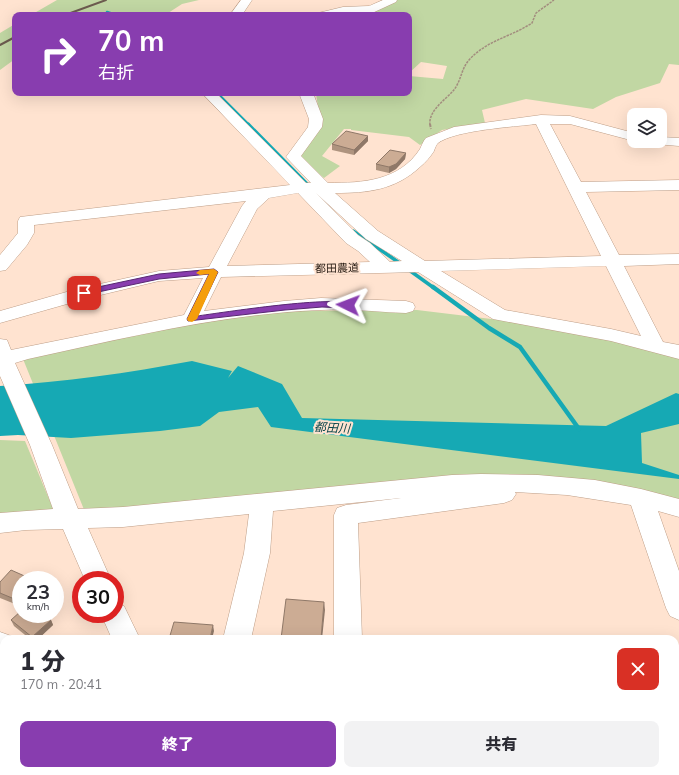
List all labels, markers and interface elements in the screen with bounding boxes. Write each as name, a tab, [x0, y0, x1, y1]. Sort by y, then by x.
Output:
text: 70 m	[98, 23, 164, 58]
icon: right	[32, 28, 84, 80]
text: 右折	[98, 61, 134, 84]
map controls	[627, 108, 667, 148]
button: layers	[627, 108, 667, 148]
street label: 都田農道	[315, 261, 359, 275]
pin	[67, 276, 101, 310]
icon: arrive	[73, 282, 95, 304]
position arrow	[327, 284, 369, 326]
water label: 都田川	[314, 419, 352, 436]
speed limit sign: 30	[72, 571, 124, 623]
text: 23	[26, 579, 50, 604]
text: km/h	[27, 600, 49, 613]
text: 1 分	[20, 646, 65, 676]
button: close	[617, 648, 659, 690]
text: 170 m · 20:41	[20, 676, 102, 692]
button: 終了	[20, 721, 336, 767]
button: 共有	[344, 721, 659, 767]

